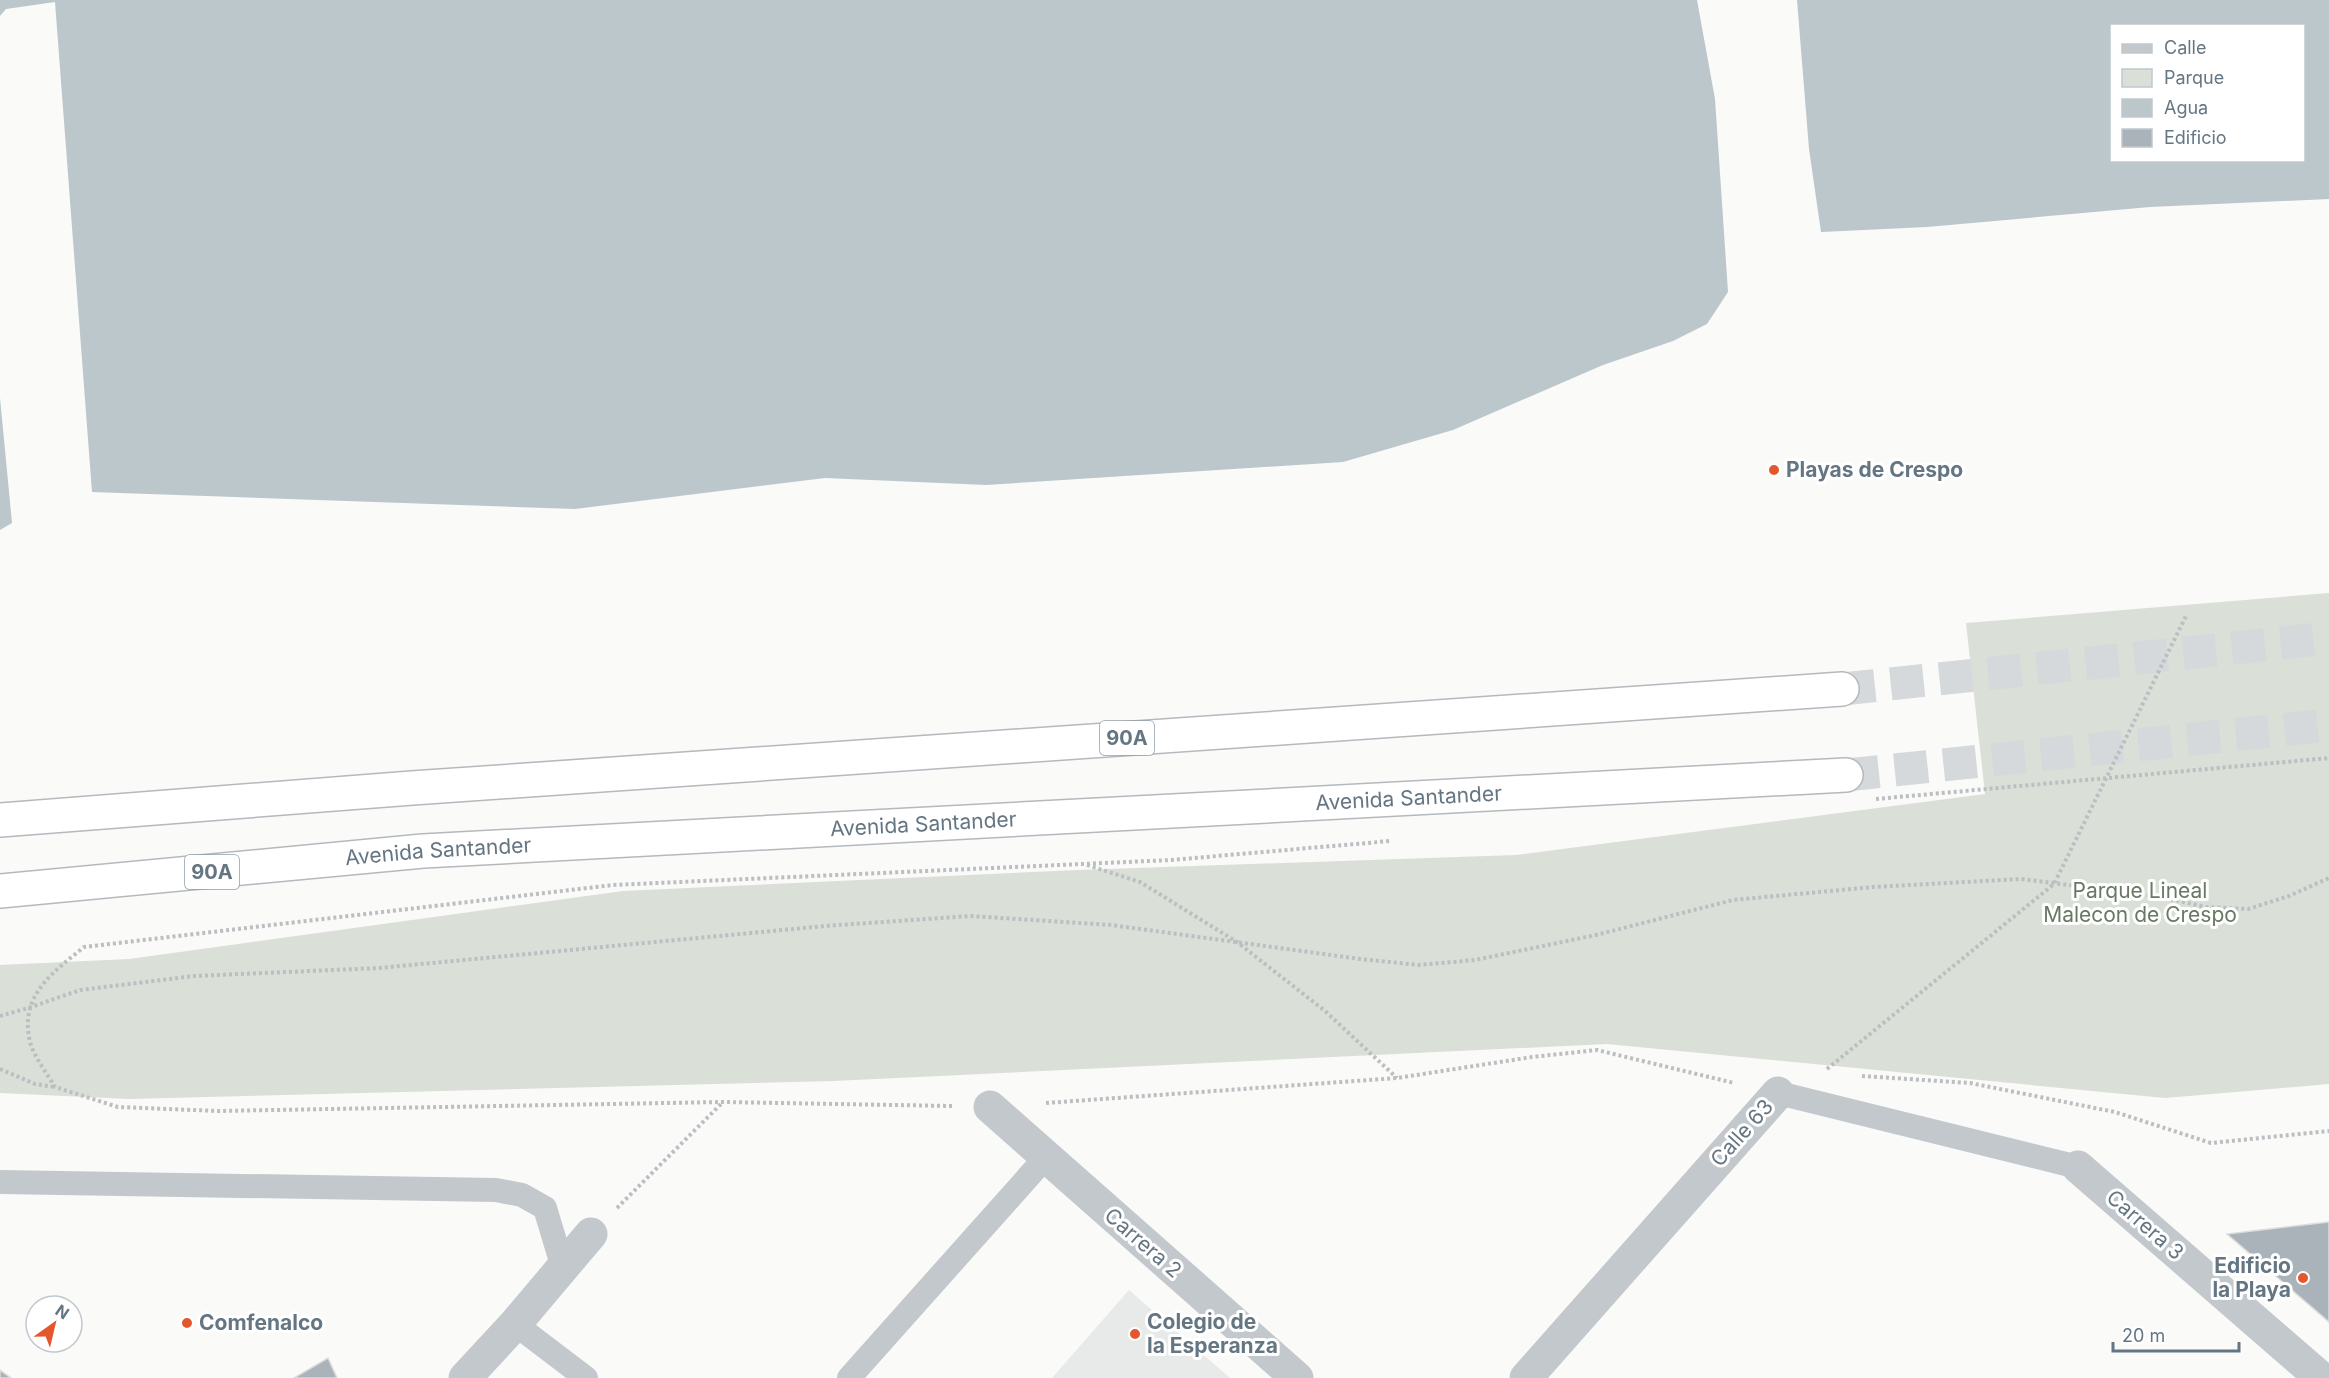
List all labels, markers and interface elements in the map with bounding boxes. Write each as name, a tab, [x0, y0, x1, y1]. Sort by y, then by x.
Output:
legend	[2110, 24, 2305, 162]
text: Calle	[2164, 37, 2206, 58]
text: Parque	[2164, 67, 2224, 88]
text: Agua	[2164, 97, 2208, 118]
text: Edificio	[2164, 127, 2227, 148]
place label: Playas de Crespo	[1786, 457, 1963, 482]
marker: Playas de Crespo	[1767, 463, 1781, 477]
road number: 90A	[1100, 721, 1154, 755]
street label: Avenida Santander	[1315, 780, 1503, 815]
street label: Avenida Santander	[829, 806, 1017, 841]
street label: Avenida Santander	[344, 832, 532, 870]
road number: 90A	[185, 855, 239, 889]
park label: Parque Lineal Malecon de Crespo	[2043, 878, 2237, 927]
street label: Calle 63	[1705, 1094, 1778, 1171]
street label: Carrera 3	[2102, 1184, 2189, 1265]
street label: Carrera 2	[1100, 1202, 1187, 1283]
place label: Edificio la Playa	[2212, 1253, 2291, 1302]
marker: Edificio la Playa	[2296, 1271, 2310, 1285]
north arrow	[24, 1294, 84, 1354]
text: N	[52, 1300, 73, 1323]
place label: Colegio de la Esperanza	[1147, 1309, 1278, 1358]
place label: Comfenalco	[199, 1310, 323, 1335]
scale bar	[2113, 1315, 2239, 1353]
marker: Comfenalco	[180, 1316, 194, 1330]
text: 20 m	[2122, 1325, 2165, 1346]
marker: Colegio de la Esperanza	[1128, 1327, 1142, 1341]

